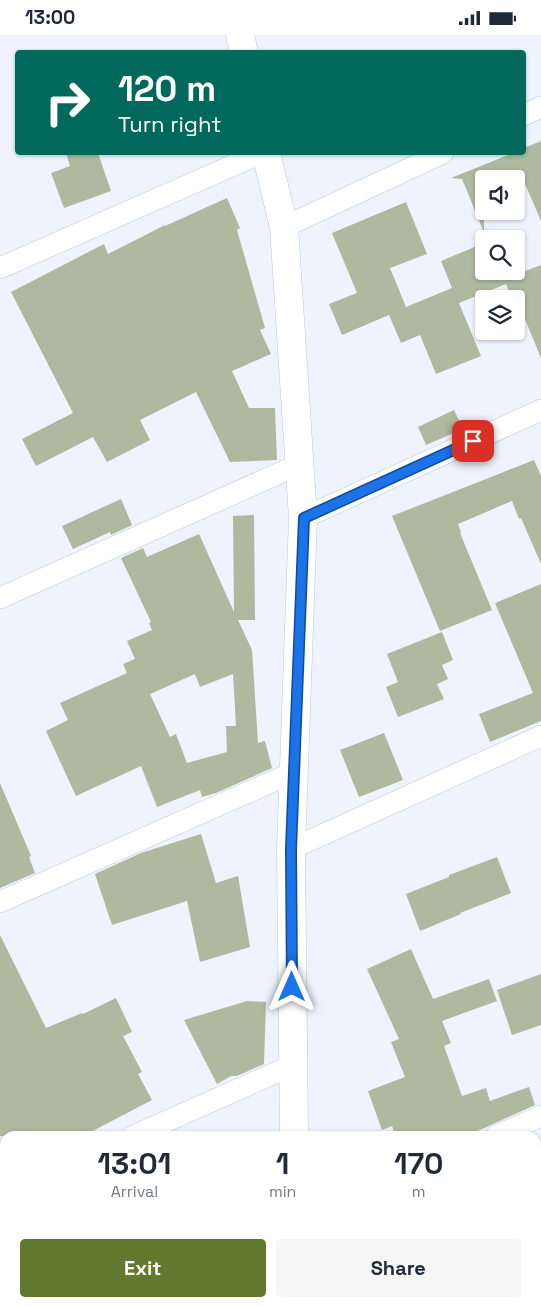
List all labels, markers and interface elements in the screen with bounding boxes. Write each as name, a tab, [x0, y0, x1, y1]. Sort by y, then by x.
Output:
text: 13:00	[25, 5, 75, 30]
text: 120 m	[118, 67, 216, 111]
icon: right	[35, 70, 100, 135]
text: Turn right	[118, 110, 221, 138]
map controls	[475, 170, 525, 340]
button: sound	[475, 170, 525, 220]
button: search	[475, 230, 525, 280]
button: layers	[475, 290, 525, 340]
pin	[452, 420, 494, 462]
icon: arrive	[459, 427, 487, 455]
position arrow	[265, 960, 317, 1012]
text: 13:01	[98, 1144, 171, 1183]
text: 1	[276, 1144, 289, 1183]
text: 170	[394, 1144, 443, 1183]
text: Arrival	[111, 1181, 158, 1202]
text: min	[269, 1181, 296, 1202]
text: m	[412, 1181, 426, 1202]
button: Exit	[20, 1239, 266, 1297]
button: Share	[276, 1239, 521, 1297]

